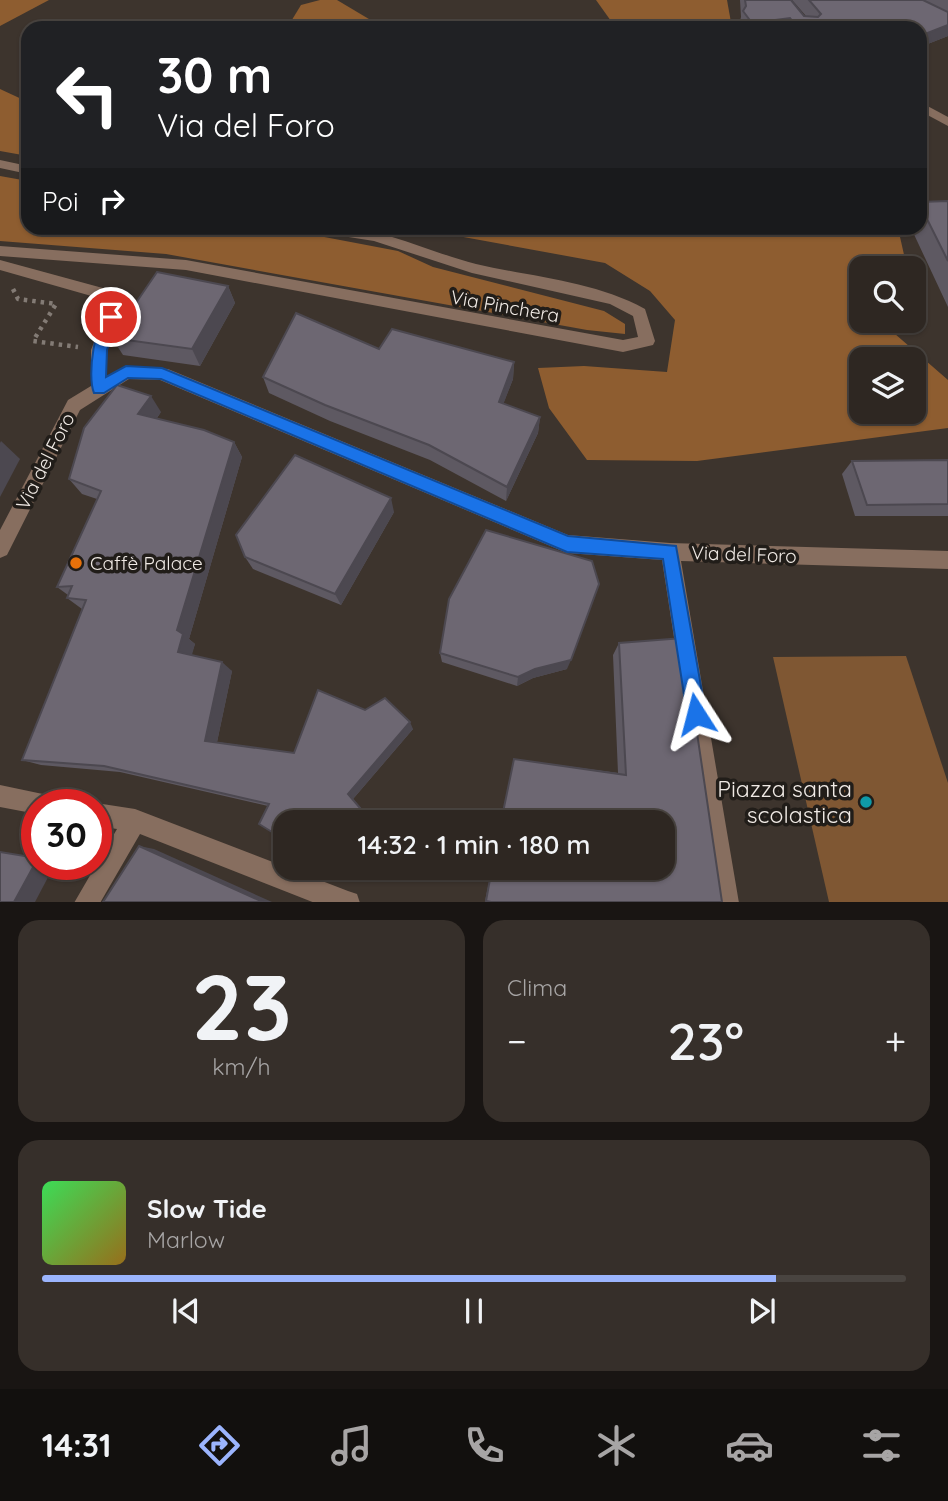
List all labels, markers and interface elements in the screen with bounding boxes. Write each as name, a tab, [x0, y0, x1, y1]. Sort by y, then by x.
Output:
text: 30 m	[157, 44, 272, 105]
icon: left	[42, 49, 133, 140]
text: Via del Foro	[157, 105, 335, 145]
icon: right	[93, 182, 131, 220]
text: Poi	[42, 185, 79, 218]
map controls	[849, 256, 926, 424]
button: search	[849, 256, 926, 333]
street label: Via Pinchera	[449, 285, 561, 327]
pin	[81, 287, 141, 347]
icon: arrive	[92, 298, 130, 336]
button: layers	[849, 347, 926, 424]
street label: Via del Foro	[10, 409, 80, 513]
street label: Via del Foro	[691, 540, 797, 568]
place label: Caffè Palace	[90, 551, 203, 575]
marker: Caffè Palace	[68, 555, 84, 571]
position arrow	[659, 677, 733, 751]
place label: Piazza santa scolastica	[717, 774, 852, 829]
speed limit sign: 30	[21, 789, 112, 880]
marker: Piazza santa scolastica	[858, 794, 874, 810]
text: 14:32 · 1 min · 180 m	[358, 828, 590, 861]
text: 23	[191, 949, 292, 1063]
text: Clima	[507, 973, 567, 1002]
text: 23°	[667, 1008, 744, 1073]
text: −	[507, 1017, 527, 1065]
text: +	[885, 1017, 906, 1065]
text: km/h	[212, 1052, 271, 1081]
text: Slow Tide	[147, 1192, 267, 1225]
text: Marlow	[147, 1225, 225, 1254]
icon: previous	[167, 1292, 205, 1330]
icon: pause	[455, 1292, 493, 1330]
icon: next	[743, 1292, 781, 1330]
icon: directions	[195, 1421, 244, 1470]
icon: music	[327, 1421, 376, 1470]
icon: phone	[460, 1421, 509, 1470]
icon: climate	[592, 1421, 641, 1470]
icon: car	[725, 1421, 774, 1470]
icon: filters	[857, 1421, 906, 1470]
text: 14:31	[42, 1425, 111, 1465]

